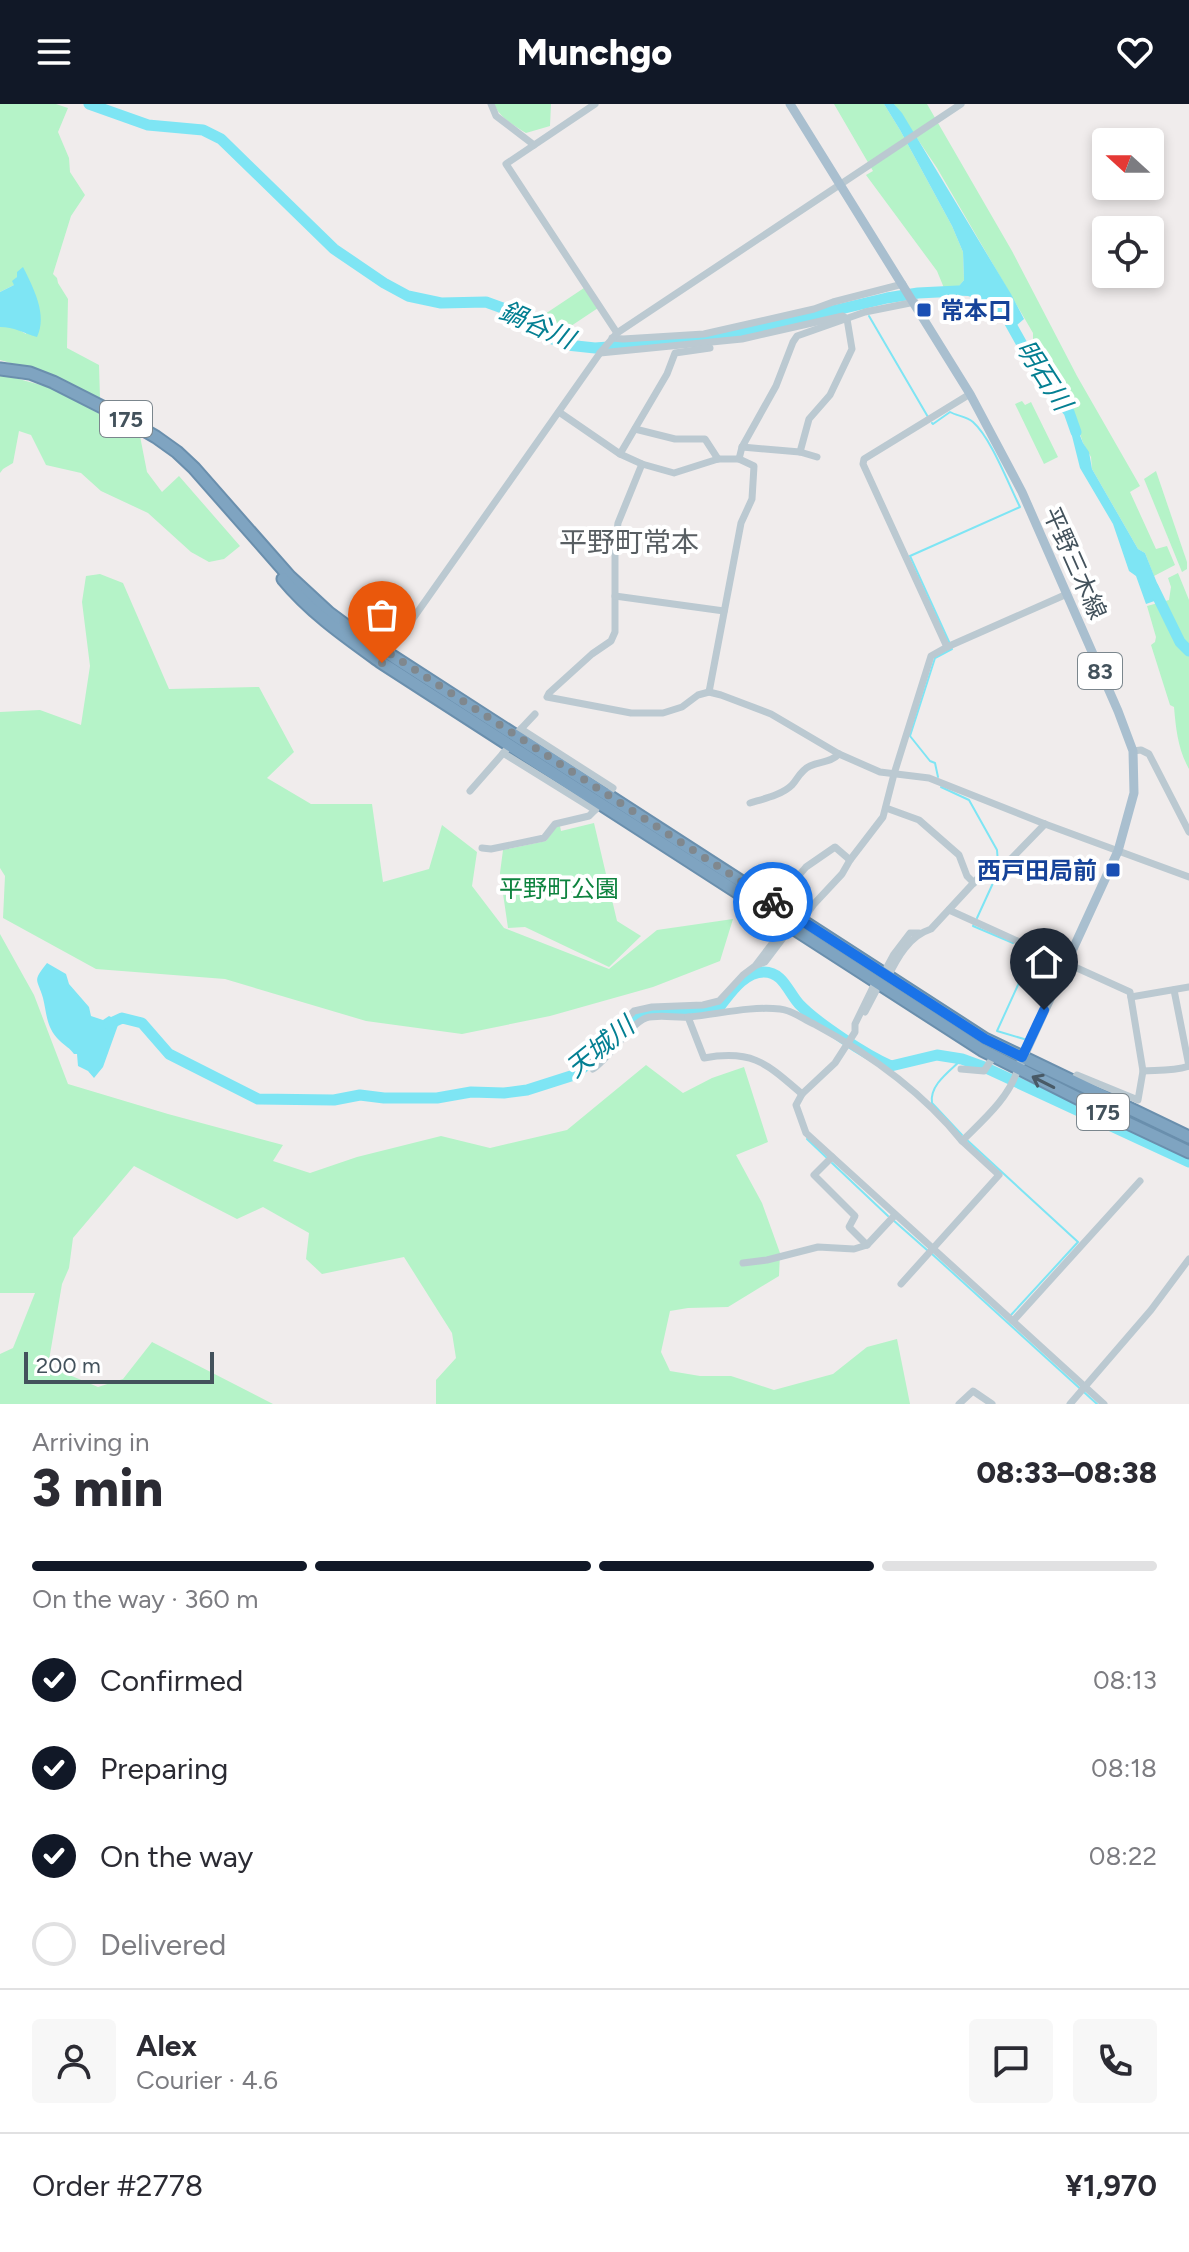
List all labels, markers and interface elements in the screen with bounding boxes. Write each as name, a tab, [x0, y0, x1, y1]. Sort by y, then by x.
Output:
icon: menu	[32, 30, 76, 74]
icon: heart	[1113, 30, 1157, 74]
text: Munchgo	[517, 31, 672, 74]
north arrow	[1092, 128, 1164, 200]
map controls	[1092, 128, 1164, 288]
button: locate	[1092, 216, 1164, 288]
water label: 鍋谷川	[495, 295, 582, 357]
place label: 常本口	[940, 296, 1012, 325]
marker: 常本口	[915, 301, 933, 319]
water label: 明石川	[1009, 334, 1080, 419]
road number: 175	[100, 401, 152, 437]
street label: 平野三木線	[1037, 502, 1113, 624]
district label: 平野町常本	[559, 525, 699, 559]
pin	[348, 581, 416, 663]
icon: bag	[360, 593, 404, 637]
road number: 83	[1078, 653, 1122, 689]
place label: 西戸田局前	[977, 856, 1097, 885]
marker: 西戸田局前	[1104, 861, 1122, 879]
courier	[733, 862, 813, 942]
park label: 平野町公園	[499, 874, 619, 903]
icon: bike	[751, 880, 795, 924]
pin	[1010, 928, 1078, 1010]
icon: home	[1022, 940, 1066, 984]
water label: 天城川	[560, 1008, 643, 1084]
one-way arrow	[1032, 1073, 1056, 1089]
road number: 175	[1077, 1094, 1129, 1130]
scale bar	[24, 1348, 214, 1384]
text: 200 m	[36, 1352, 101, 1379]
text: Arriving in	[32, 1426, 150, 1458]
text: 08:33–08:38	[976, 1454, 1157, 1491]
text: 3 min	[32, 1457, 163, 1519]
text: On the way · 360 m	[32, 1583, 258, 1615]
icon: check	[32, 1658, 76, 1702]
text: Confirmed	[100, 1662, 243, 1699]
text: 08:13	[1093, 1664, 1157, 1696]
icon: check	[32, 1746, 76, 1790]
text: Preparing	[100, 1750, 228, 1787]
text: 08:18	[1091, 1752, 1157, 1784]
icon: check	[32, 1834, 76, 1878]
text: On the way	[100, 1838, 253, 1875]
text: 08:22	[1089, 1840, 1157, 1872]
text: Delivered	[100, 1926, 226, 1963]
button: person	[32, 2019, 116, 2103]
button: chat	[969, 2019, 1053, 2103]
button: phone	[1073, 2019, 1157, 2103]
text: Alex	[136, 2027, 197, 2064]
text: Courier · 4.6	[136, 2064, 278, 2096]
text: Order #2778	[32, 2167, 203, 2204]
text: ¥1,970	[1065, 2167, 1157, 2204]

